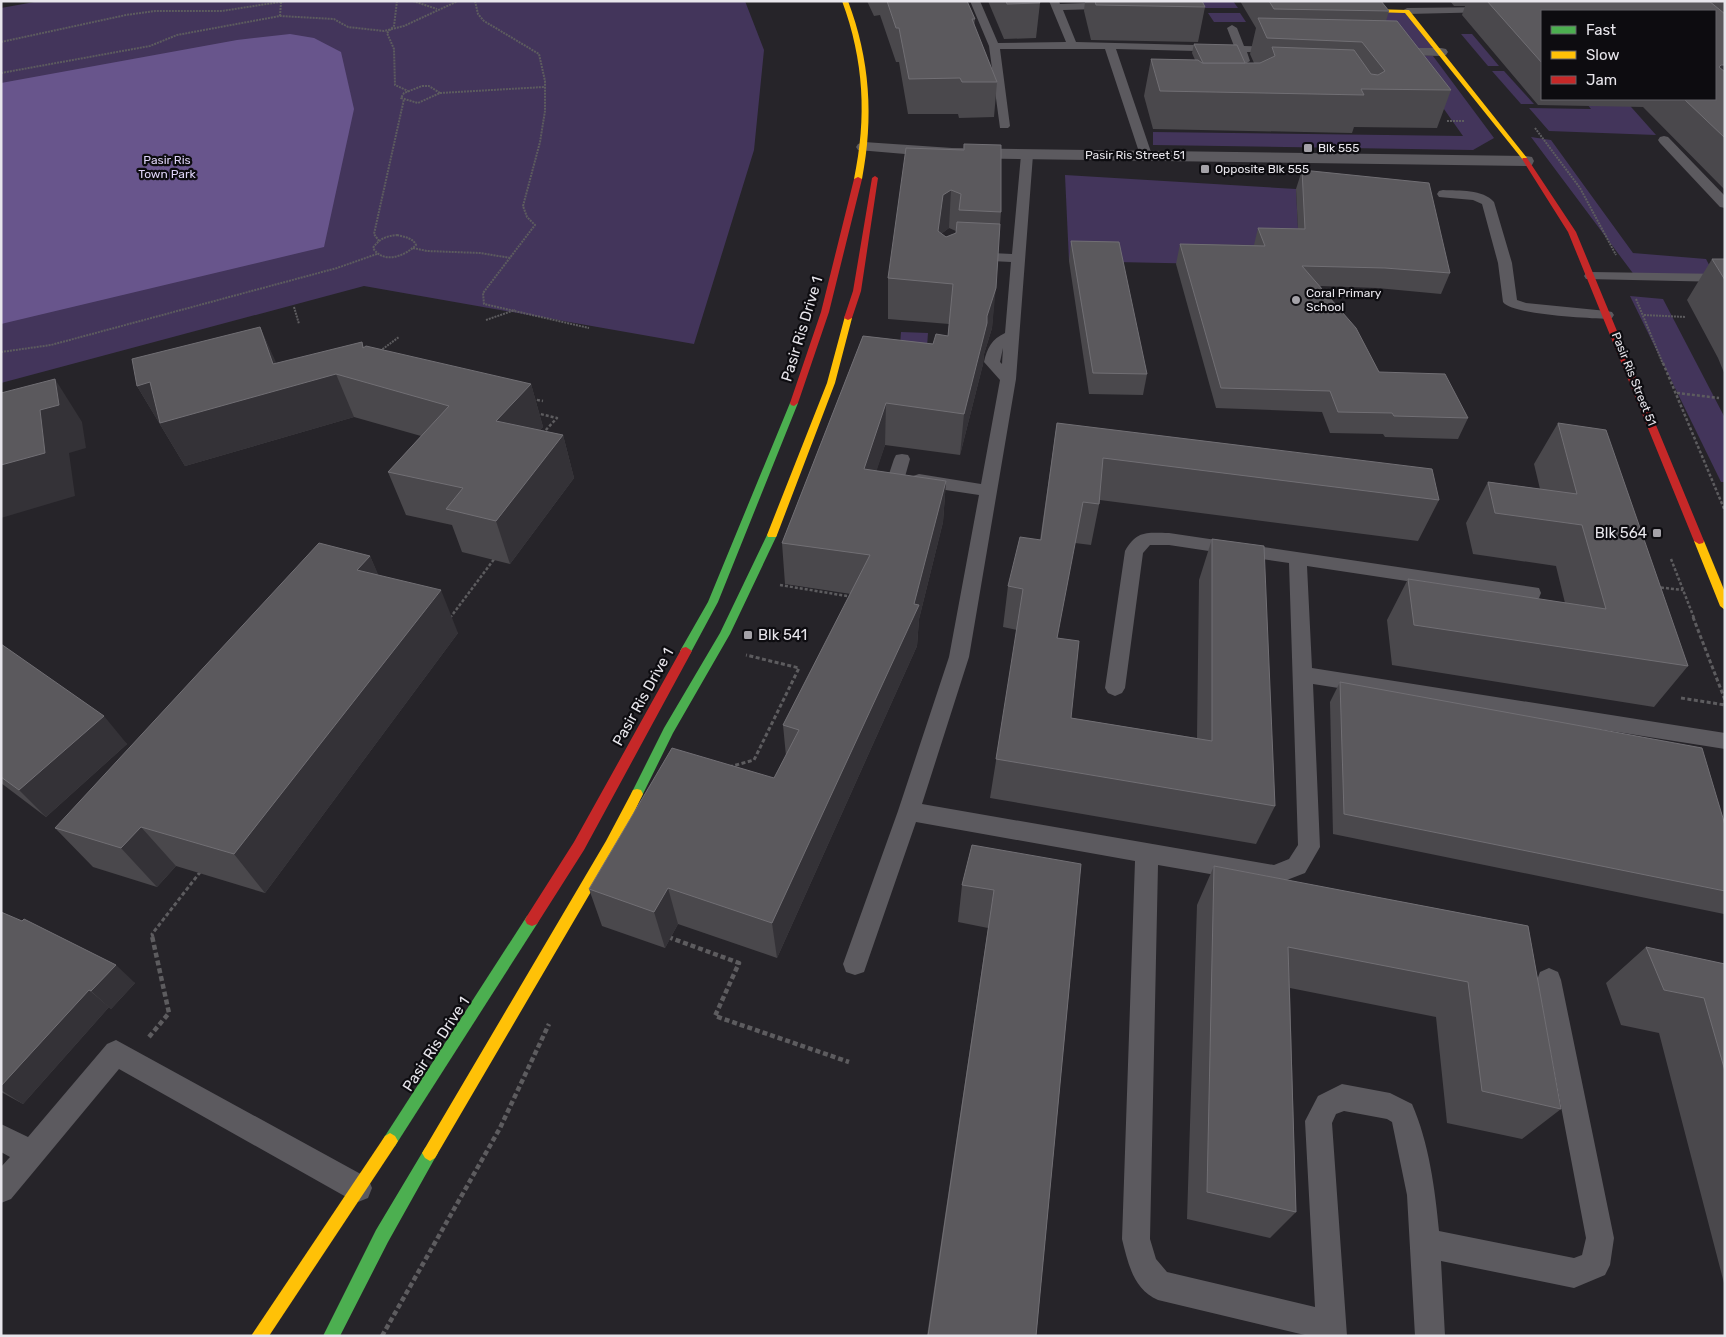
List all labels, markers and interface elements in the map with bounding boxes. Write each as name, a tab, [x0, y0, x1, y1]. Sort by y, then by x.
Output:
legend	[1541, 10, 1716, 100]
text: Fast	[1586, 21, 1616, 39]
text: Slow	[1586, 46, 1619, 64]
text: Jam	[1586, 71, 1617, 89]
place label: Blk 555	[1318, 141, 1359, 155]
marker: Blk 555	[1302, 142, 1314, 154]
street label: Pasir Ris Street 51	[1085, 148, 1185, 162]
park label: Pasir Ris Town Park	[138, 153, 196, 181]
place label: Opposite Blk 555	[1215, 162, 1309, 176]
marker: Opposite Blk 555	[1199, 163, 1211, 175]
street label: Pasir Ris Drive 1	[777, 274, 827, 384]
place label: Coral Primary School	[1306, 286, 1382, 314]
marker: Coral Primary School	[1290, 294, 1302, 306]
street label: Pasir Ris Street 51	[1609, 330, 1659, 428]
place label: Blk 564	[1595, 524, 1647, 542]
marker: Blk 564	[1651, 527, 1663, 539]
place label: Blk 541	[758, 626, 807, 644]
marker: Blk 541	[742, 629, 754, 641]
street label: Pasir Ris Drive 1	[609, 645, 677, 749]
street label: Pasir Ris Drive 1	[399, 993, 473, 1095]

